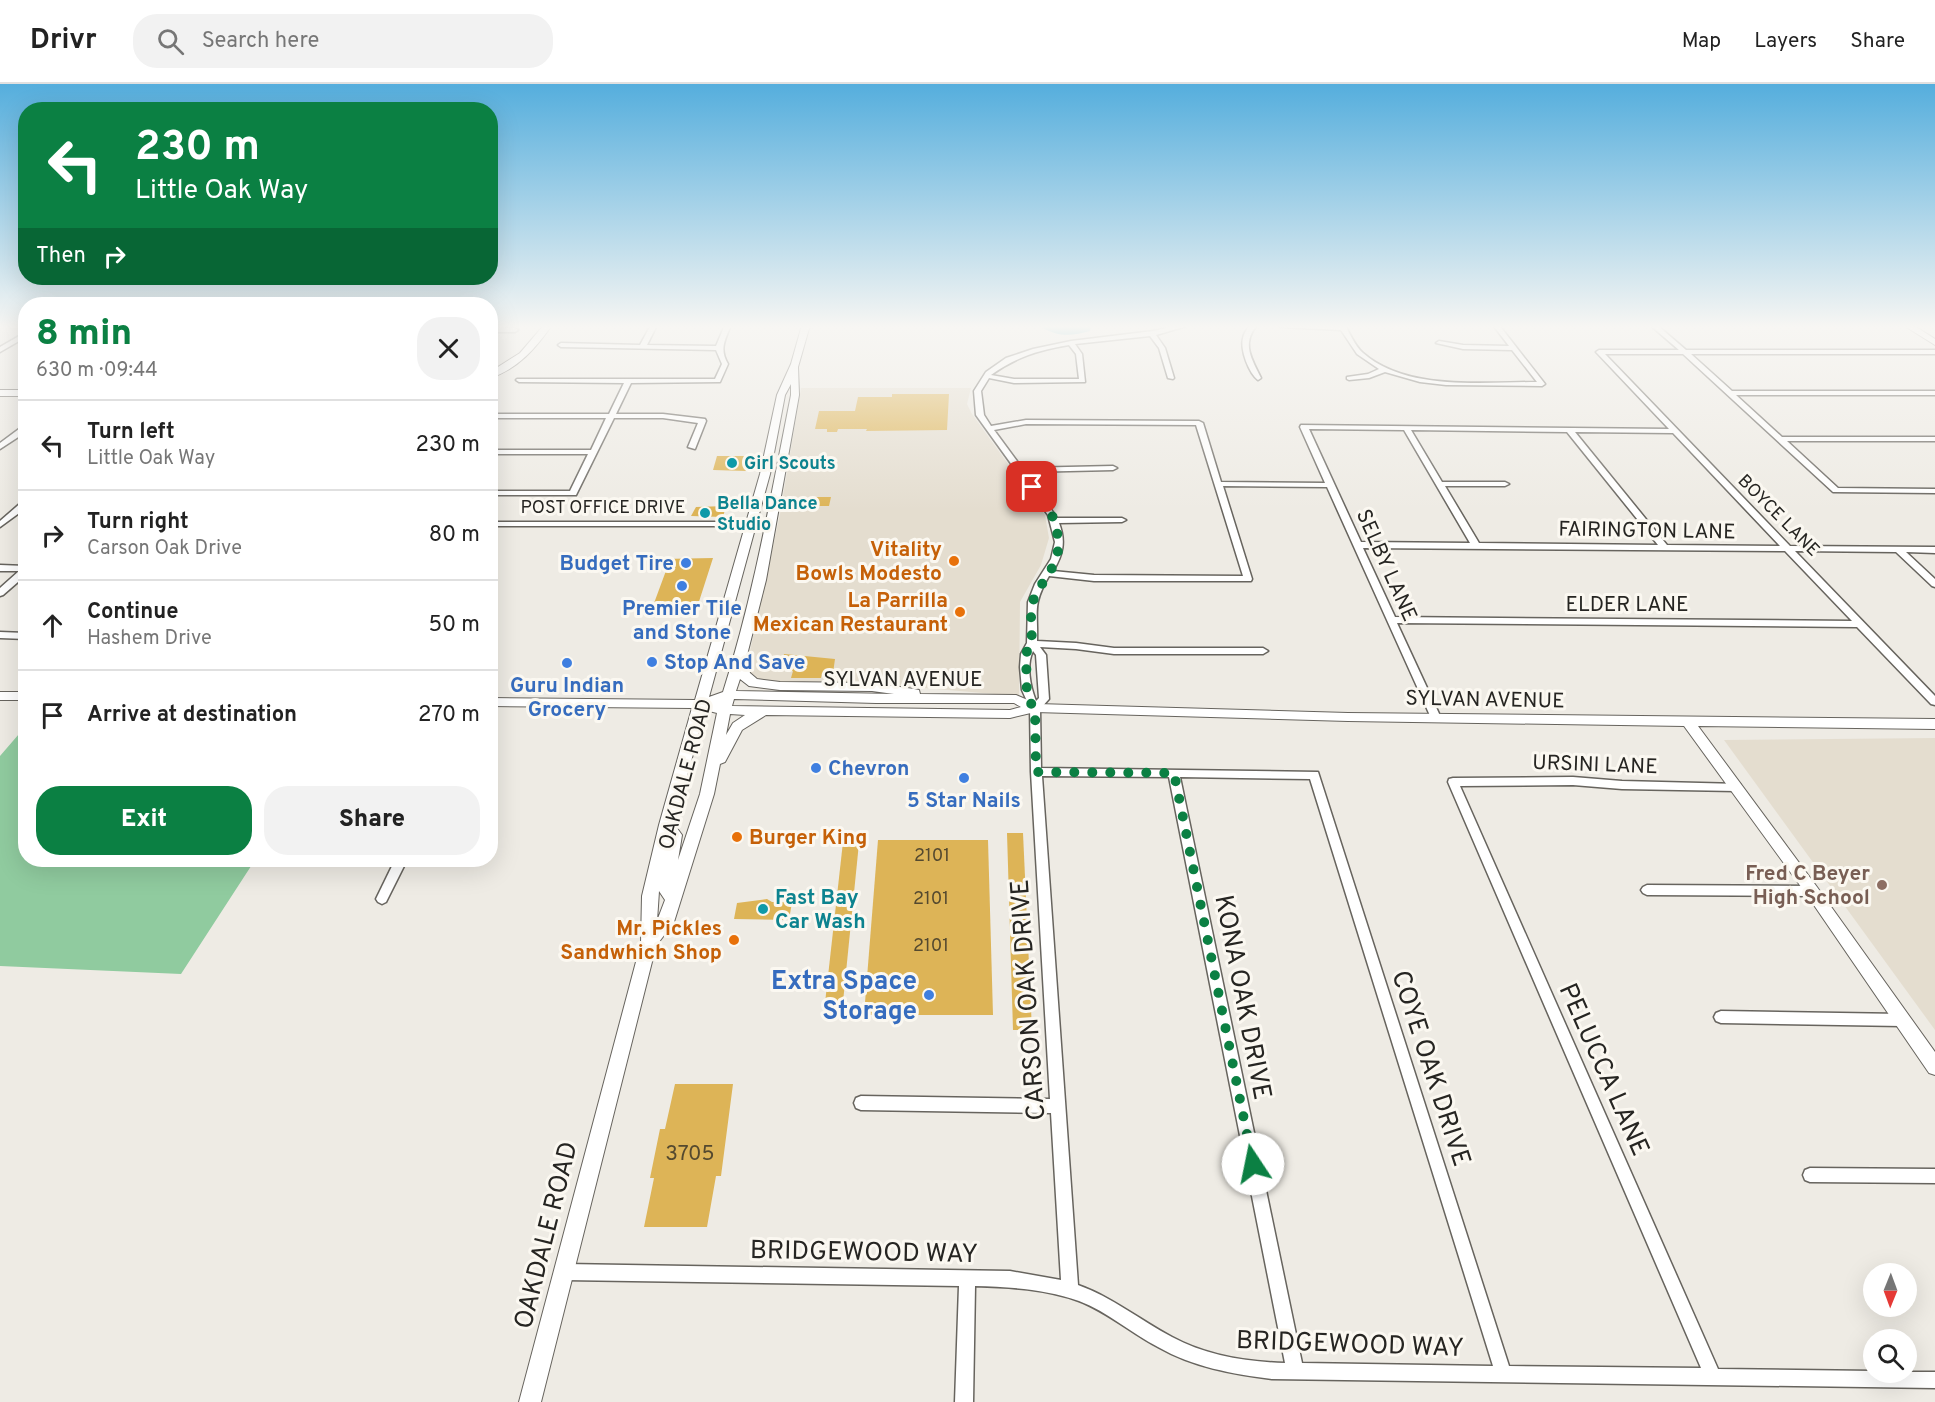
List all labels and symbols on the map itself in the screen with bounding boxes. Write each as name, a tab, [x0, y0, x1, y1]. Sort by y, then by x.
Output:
place label: Girl Scouts	[744, 453, 836, 476]
marker: Girl Scouts	[725, 456, 739, 470]
pin	[1006, 461, 1057, 512]
street label: BOYCE LANE	[1732, 470, 1824, 562]
place label: Bella Dance Studio	[717, 493, 818, 537]
street label: POST OFFICE DRIVE	[520, 497, 686, 520]
street label: SELBY LANE	[1349, 505, 1422, 626]
marker: Bella Dance Studio	[698, 506, 712, 520]
street label: FAIRINGTON LANE	[1558, 516, 1736, 547]
place label: Vitality Bowls Modesto	[796, 537, 942, 588]
place label: Budget Tire	[560, 551, 674, 578]
marker: Vitality Bowls Modesto	[947, 554, 961, 568]
marker: Budget Tire	[679, 556, 693, 570]
marker: Premier Tile and Stone	[675, 579, 689, 593]
place label: La Parrilla Mexican Restaurant	[753, 588, 948, 639]
street label: ELDER LANE	[1565, 592, 1689, 619]
place label: Premier Tile and Stone	[622, 596, 742, 647]
marker: La Parrilla Mexican Restaurant	[953, 605, 967, 619]
place label: Stop And Save	[664, 650, 806, 677]
marker: Stop And Save	[645, 655, 659, 669]
marker: Guru Indian Grocery	[560, 656, 574, 670]
street label: SYLVAN AVENUE	[823, 667, 983, 694]
place label: Guru Indian Grocery	[510, 673, 624, 724]
street label: SYLVAN AVENUE	[1405, 686, 1565, 715]
street label: OAKDALE ROAD	[653, 696, 720, 853]
street label: URSINI LANE	[1532, 750, 1658, 781]
place label: Chevron	[828, 756, 909, 783]
marker: Chevron	[809, 761, 823, 775]
marker: 5 Star Nails	[957, 771, 971, 785]
place label: 5 Star Nails	[907, 788, 1021, 815]
place label: Burger King	[749, 825, 867, 852]
marker: Burger King	[730, 830, 744, 844]
house number: 2101	[914, 845, 950, 868]
place label: Fred C Beyer High School	[1745, 861, 1870, 912]
street label: CARSON OAK DRIVE	[1005, 878, 1054, 1121]
marker: Fred C Beyer High School	[1875, 878, 1889, 892]
place label: Fast Bay Car Wash	[775, 885, 866, 936]
house number: 2101	[913, 888, 949, 911]
street label: KONA OAK DRIVE	[1206, 892, 1278, 1103]
marker: Fast Bay Car Wash	[756, 902, 770, 916]
place label: Mr. Pickles Sandwhich Shop	[560, 916, 722, 967]
marker: Mr. Pickles Sandwhich Shop	[727, 933, 741, 947]
house number: 2101	[913, 935, 949, 958]
place label: Extra Space Storage	[771, 966, 917, 1029]
street label: COYE OAK DRIVE	[1382, 967, 1477, 1171]
street label: PELUCCA LANE	[1550, 979, 1656, 1161]
marker: Extra Space Storage	[922, 988, 936, 1002]
position arrow	[1221, 1132, 1285, 1196]
street label: OAKDALE ROAD	[508, 1138, 587, 1333]
house number: 3705	[665, 1141, 715, 1168]
street label: BRIDGEWOOD WAY	[750, 1235, 978, 1272]
north arrow	[1863, 1263, 1917, 1317]
street label: BRIDGEWOOD WAY	[1235, 1325, 1464, 1366]

